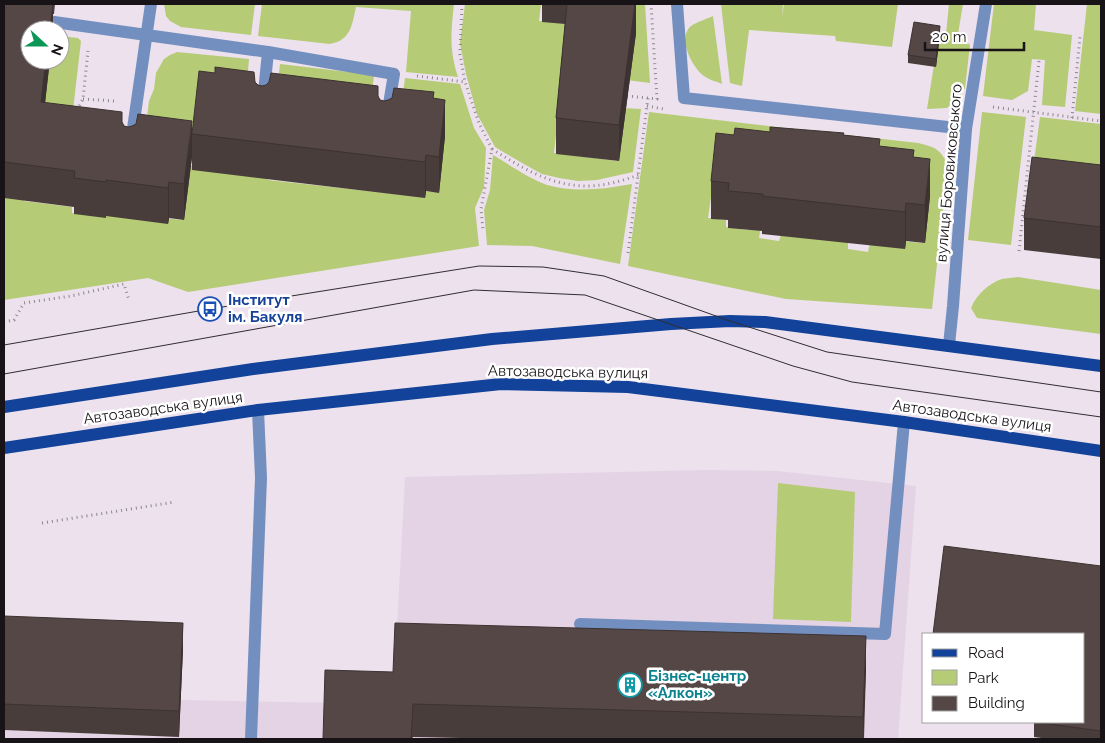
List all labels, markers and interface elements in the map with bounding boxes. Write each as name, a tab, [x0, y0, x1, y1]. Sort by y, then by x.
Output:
north arrow	[20, 20, 70, 70]
scale bar	[925, 20, 1024, 52]
text: 20 m	[932, 28, 967, 46]
text: N	[48, 42, 67, 58]
street label: вулиця Боровиковського	[932, 83, 966, 263]
place label: Інститут ім. Бакуля	[228, 291, 303, 326]
bus stop icon: Інститут ім. Бакуля	[197, 296, 223, 322]
street label: Автозаводська вулиця	[488, 362, 648, 382]
street label: Автозаводська вулиця	[82, 388, 244, 428]
street label: Автозаводська вулиця	[891, 396, 1053, 436]
legend	[922, 633, 1085, 723]
text: Road	[968, 644, 1004, 662]
place label: Бізнес-центр «Алкон»	[648, 667, 747, 702]
text: Park	[968, 669, 999, 687]
building icon: Бізнес-центр «Алкон»	[617, 672, 643, 698]
text: Building	[968, 694, 1025, 712]

